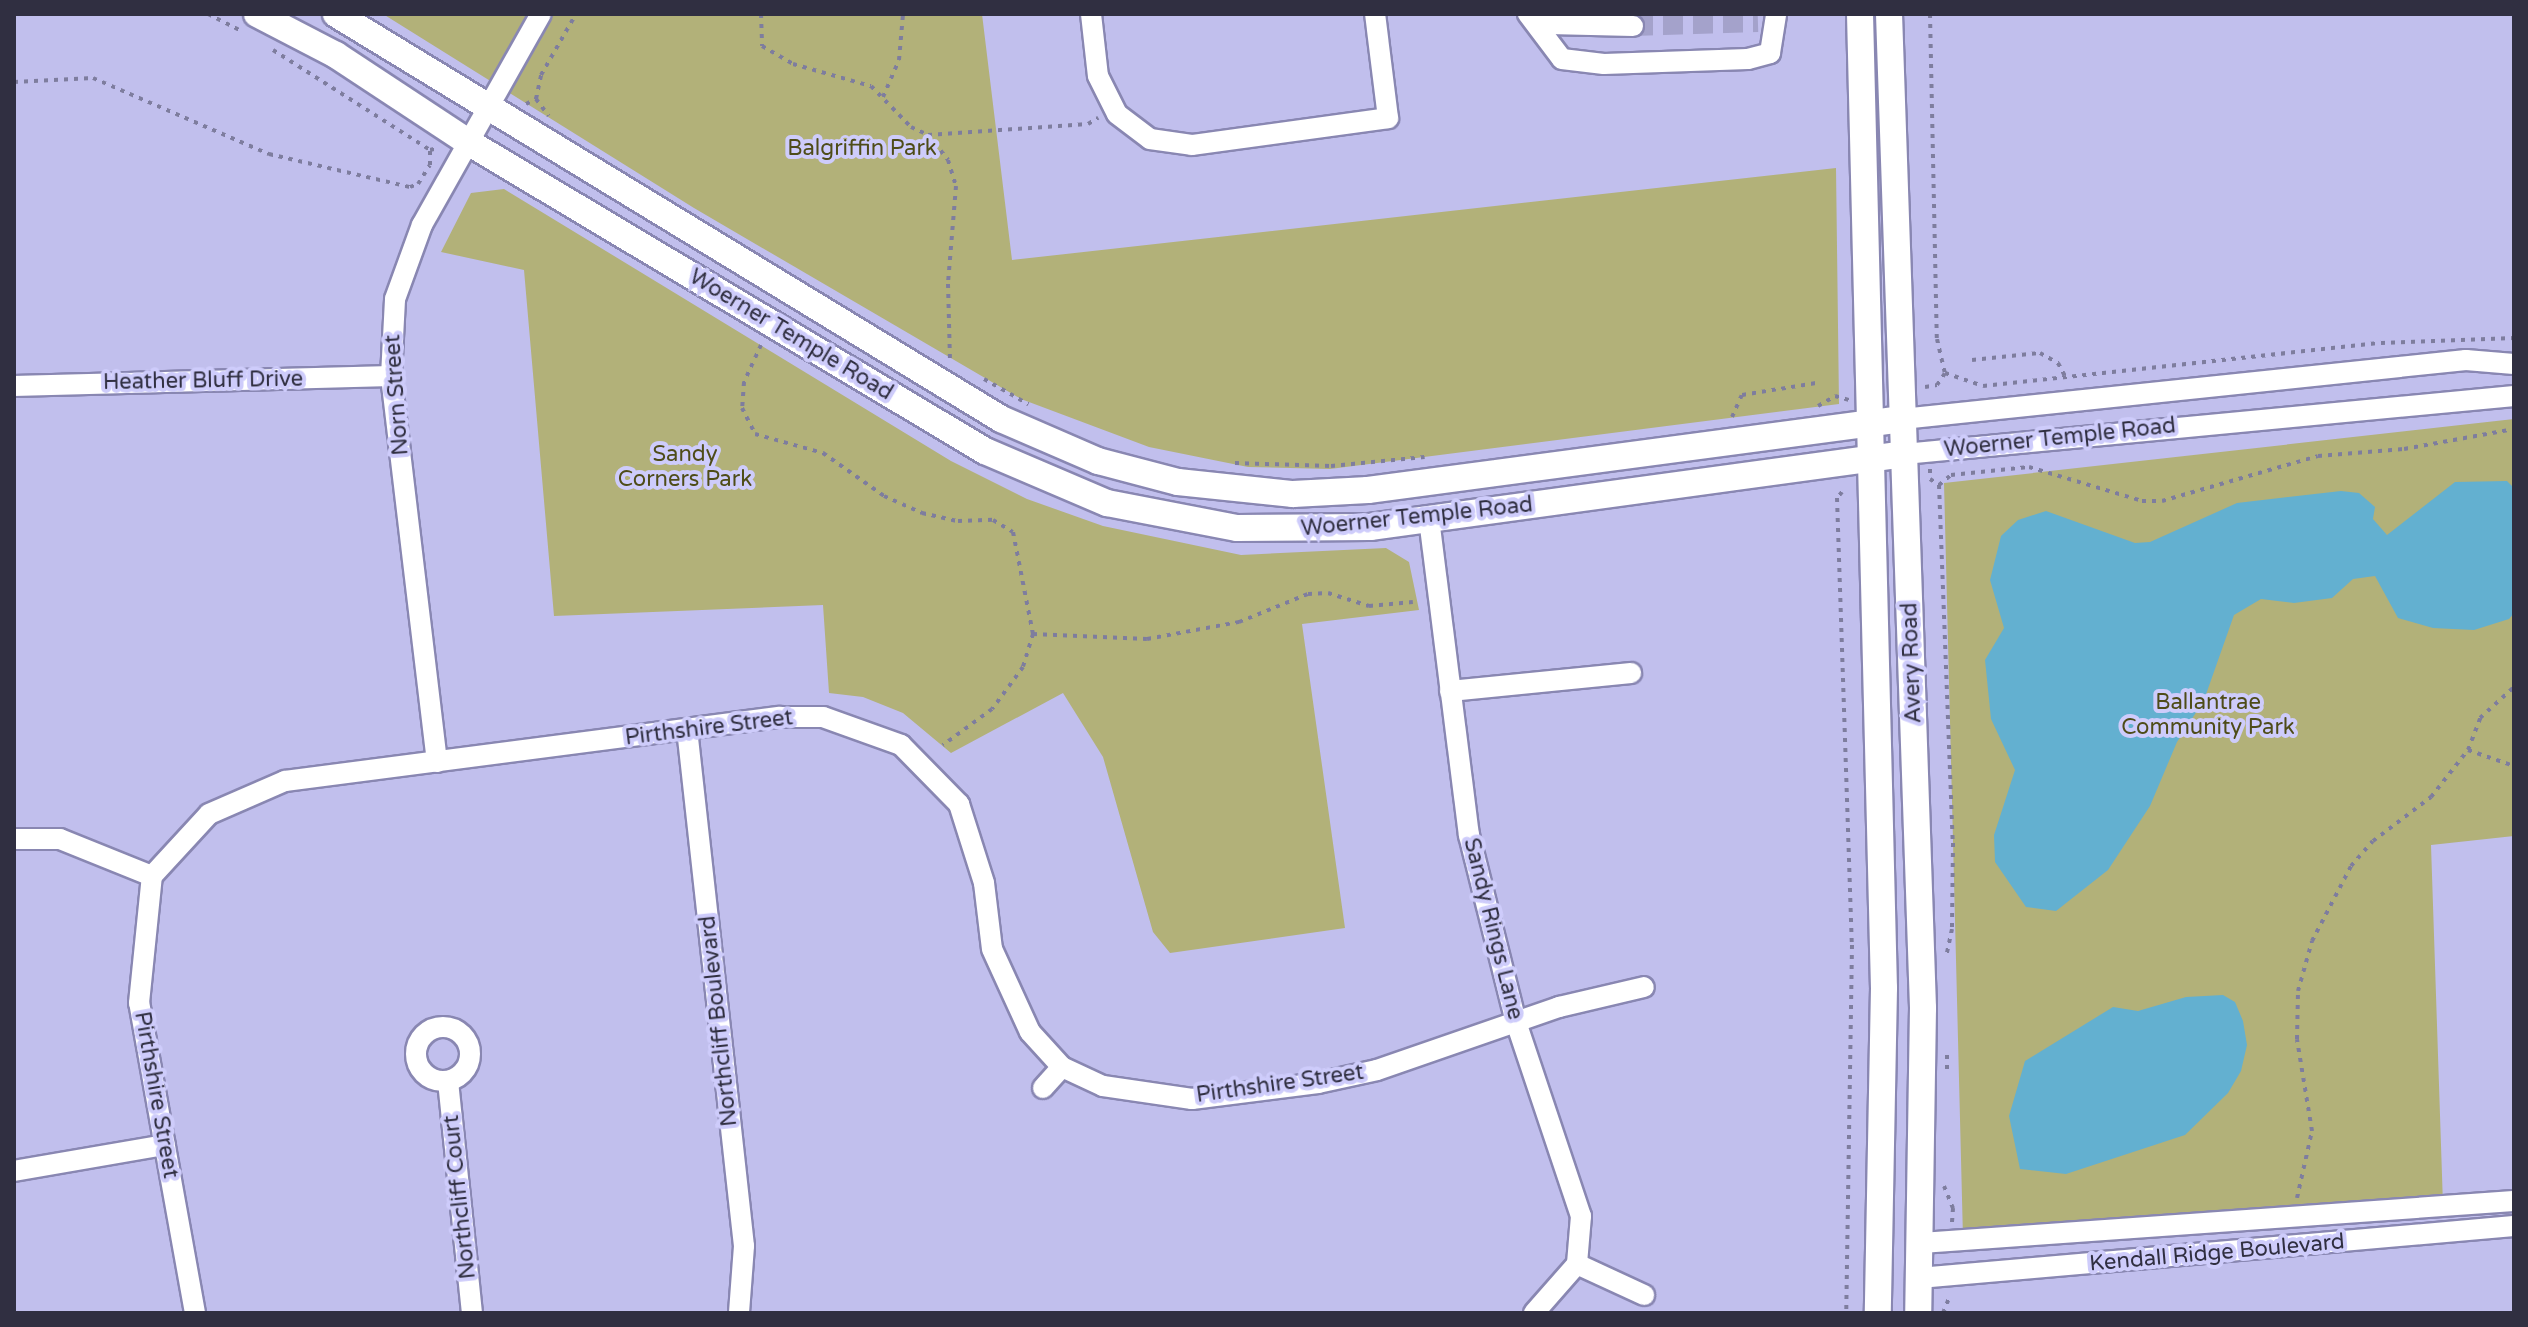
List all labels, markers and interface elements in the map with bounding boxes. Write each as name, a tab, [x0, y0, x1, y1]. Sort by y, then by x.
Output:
park label: Balgriffin Park	[787, 136, 937, 162]
street label: Woerner Temple Road	[684, 264, 898, 406]
street label: Norn Street	[380, 334, 414, 456]
street label: Heather Bluff Drive	[103, 366, 303, 396]
street label: Woerner Temple Road	[1943, 413, 2177, 463]
park label: Sandy Corners Park	[618, 441, 752, 492]
street label: Woerner Temple Road	[1300, 492, 1534, 542]
street label: Avery Road	[1897, 602, 1927, 724]
park label: Ballantrae Community Park	[2121, 689, 2295, 740]
street label: Pirthshire Street	[624, 705, 794, 751]
street label: Sandy Rings Lane	[1458, 835, 1528, 1023]
street label: Northcliff Boulevard	[695, 914, 743, 1128]
street label: Pirthshire Street	[128, 1010, 184, 1180]
street label: Pirthshire Street	[1195, 1059, 1365, 1109]
street label: Northcliff Court	[438, 1114, 482, 1280]
street label: Kendall Ridge Boulevard	[2088, 1229, 2346, 1277]

